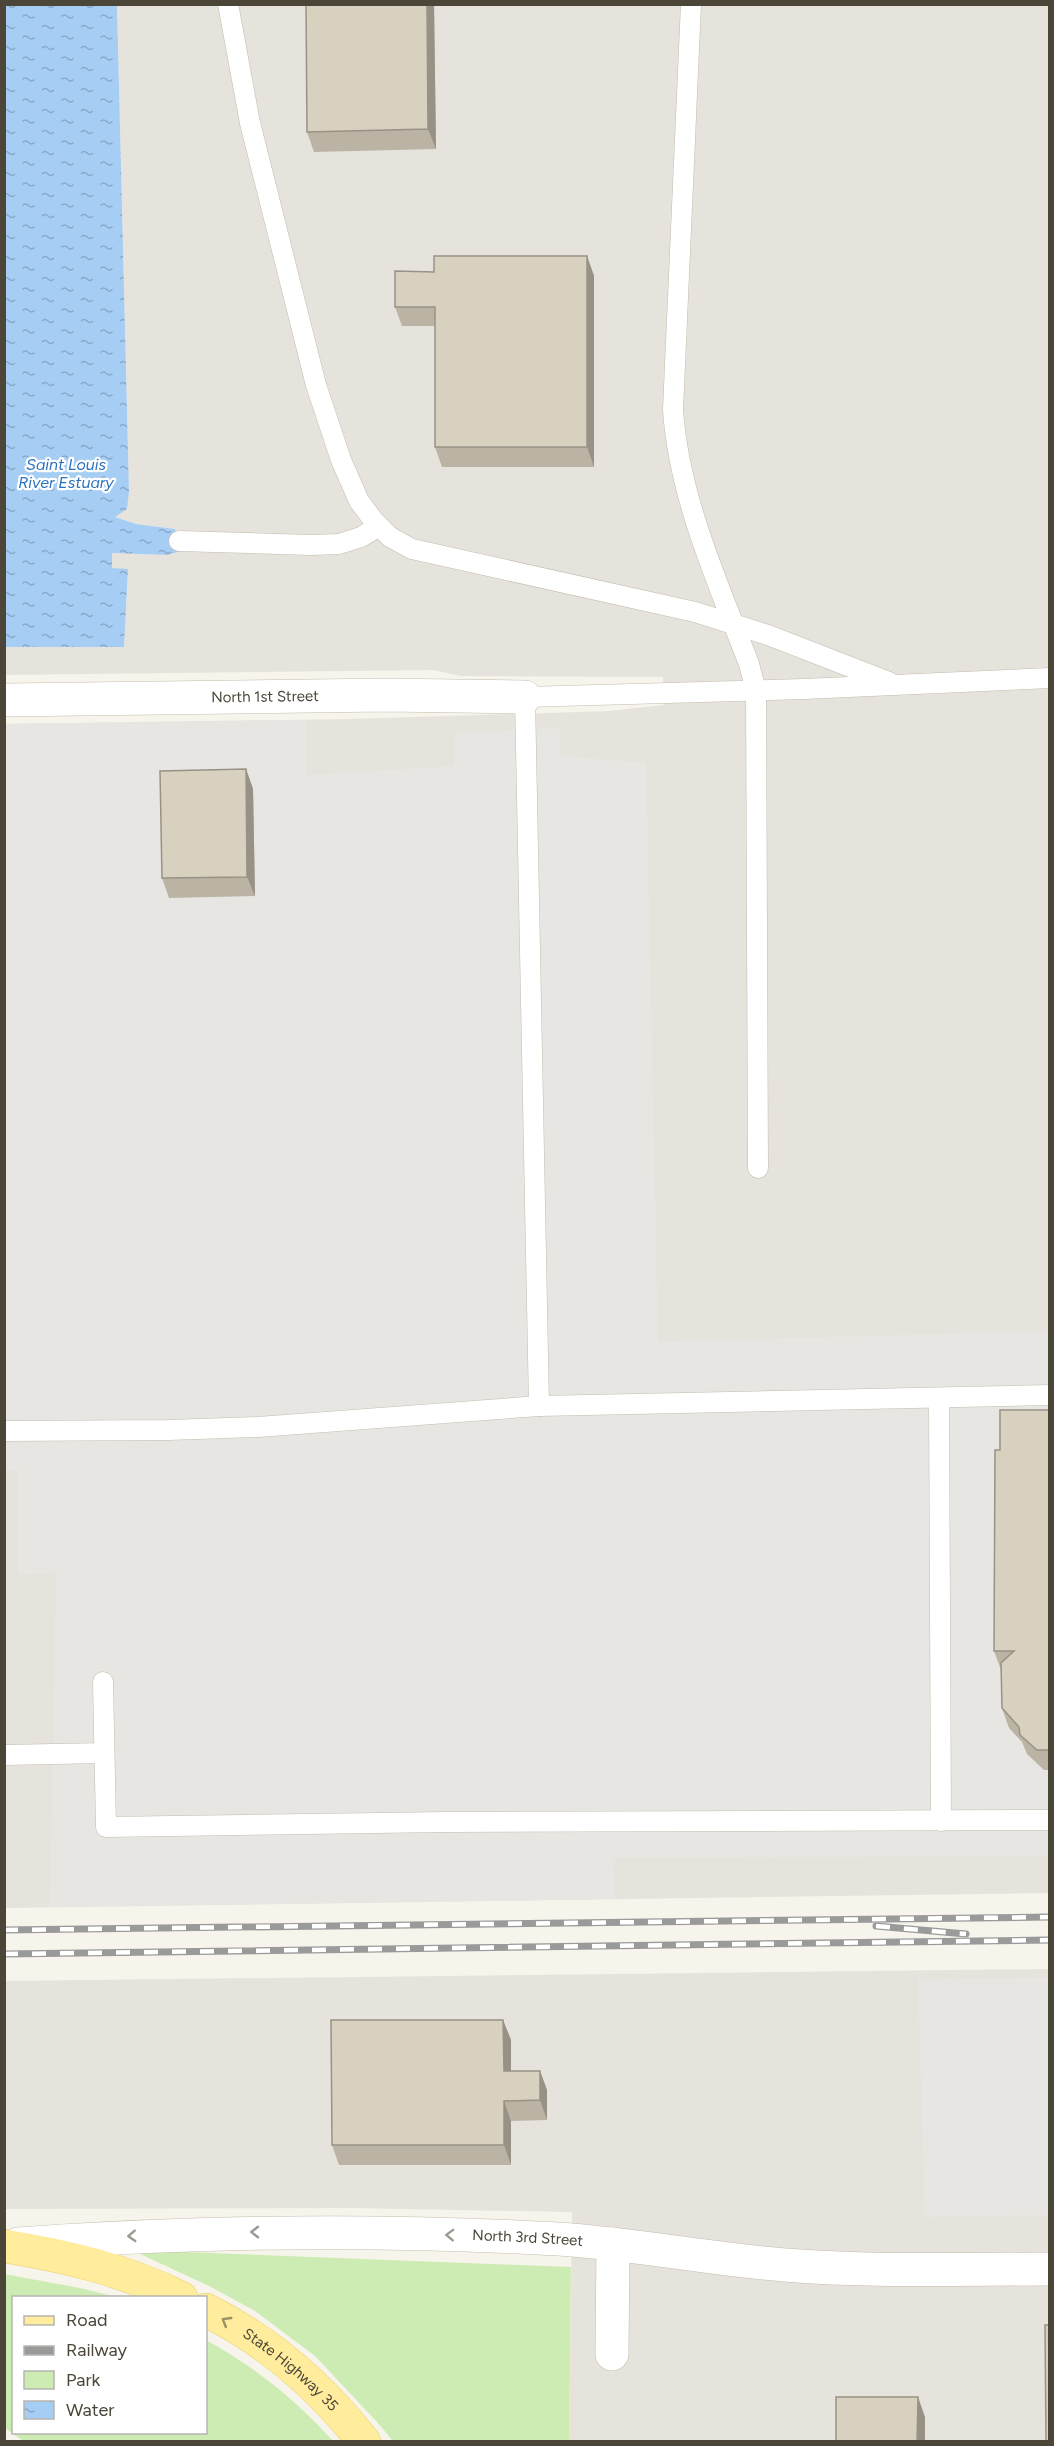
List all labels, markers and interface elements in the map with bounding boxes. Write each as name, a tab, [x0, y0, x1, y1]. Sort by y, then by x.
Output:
water label: Saint Louis River Estuary	[18, 455, 114, 492]
street label: North 1st Street	[211, 687, 319, 706]
one-way arrow	[250, 2226, 259, 2238]
street label: North 3rd Street	[472, 2226, 584, 2250]
one-way arrow	[127, 2229, 136, 2242]
one-way arrow	[445, 2229, 454, 2242]
legend	[12, 2296, 207, 2434]
text: Road	[66, 2309, 107, 2331]
one-way arrow	[222, 2317, 232, 2328]
street label: State Highway 35	[240, 2324, 342, 2415]
text: Railway	[66, 2339, 128, 2361]
text: Park	[66, 2369, 101, 2391]
text: Water	[66, 2399, 114, 2421]

